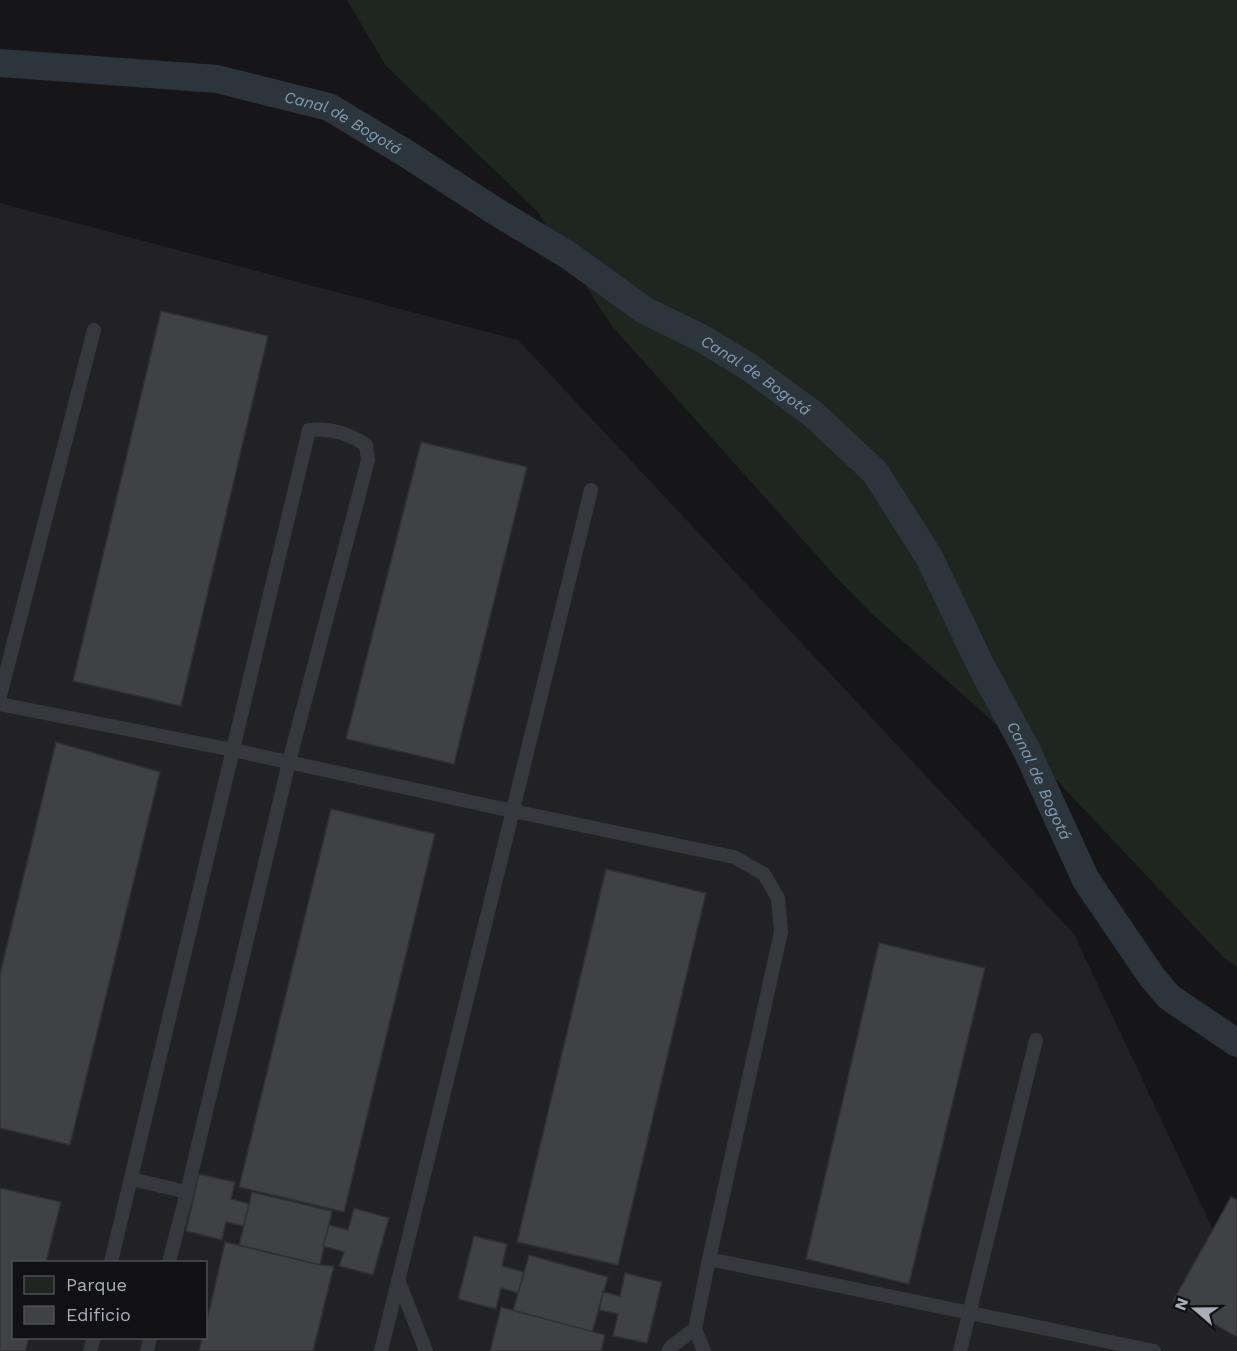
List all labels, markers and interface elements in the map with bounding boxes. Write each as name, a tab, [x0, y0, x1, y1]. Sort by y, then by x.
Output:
water label: Canal de Bogotá	[282, 87, 406, 158]
water label: Canal de Bogotá	[698, 331, 815, 419]
water label: Canal de Bogotá	[1003, 718, 1076, 843]
legend	[12, 1261, 207, 1339]
text: Parque	[66, 1274, 127, 1295]
north arrow	[1165, 1279, 1225, 1339]
text: N	[1170, 1295, 1192, 1313]
text: Edificio	[66, 1304, 131, 1325]

